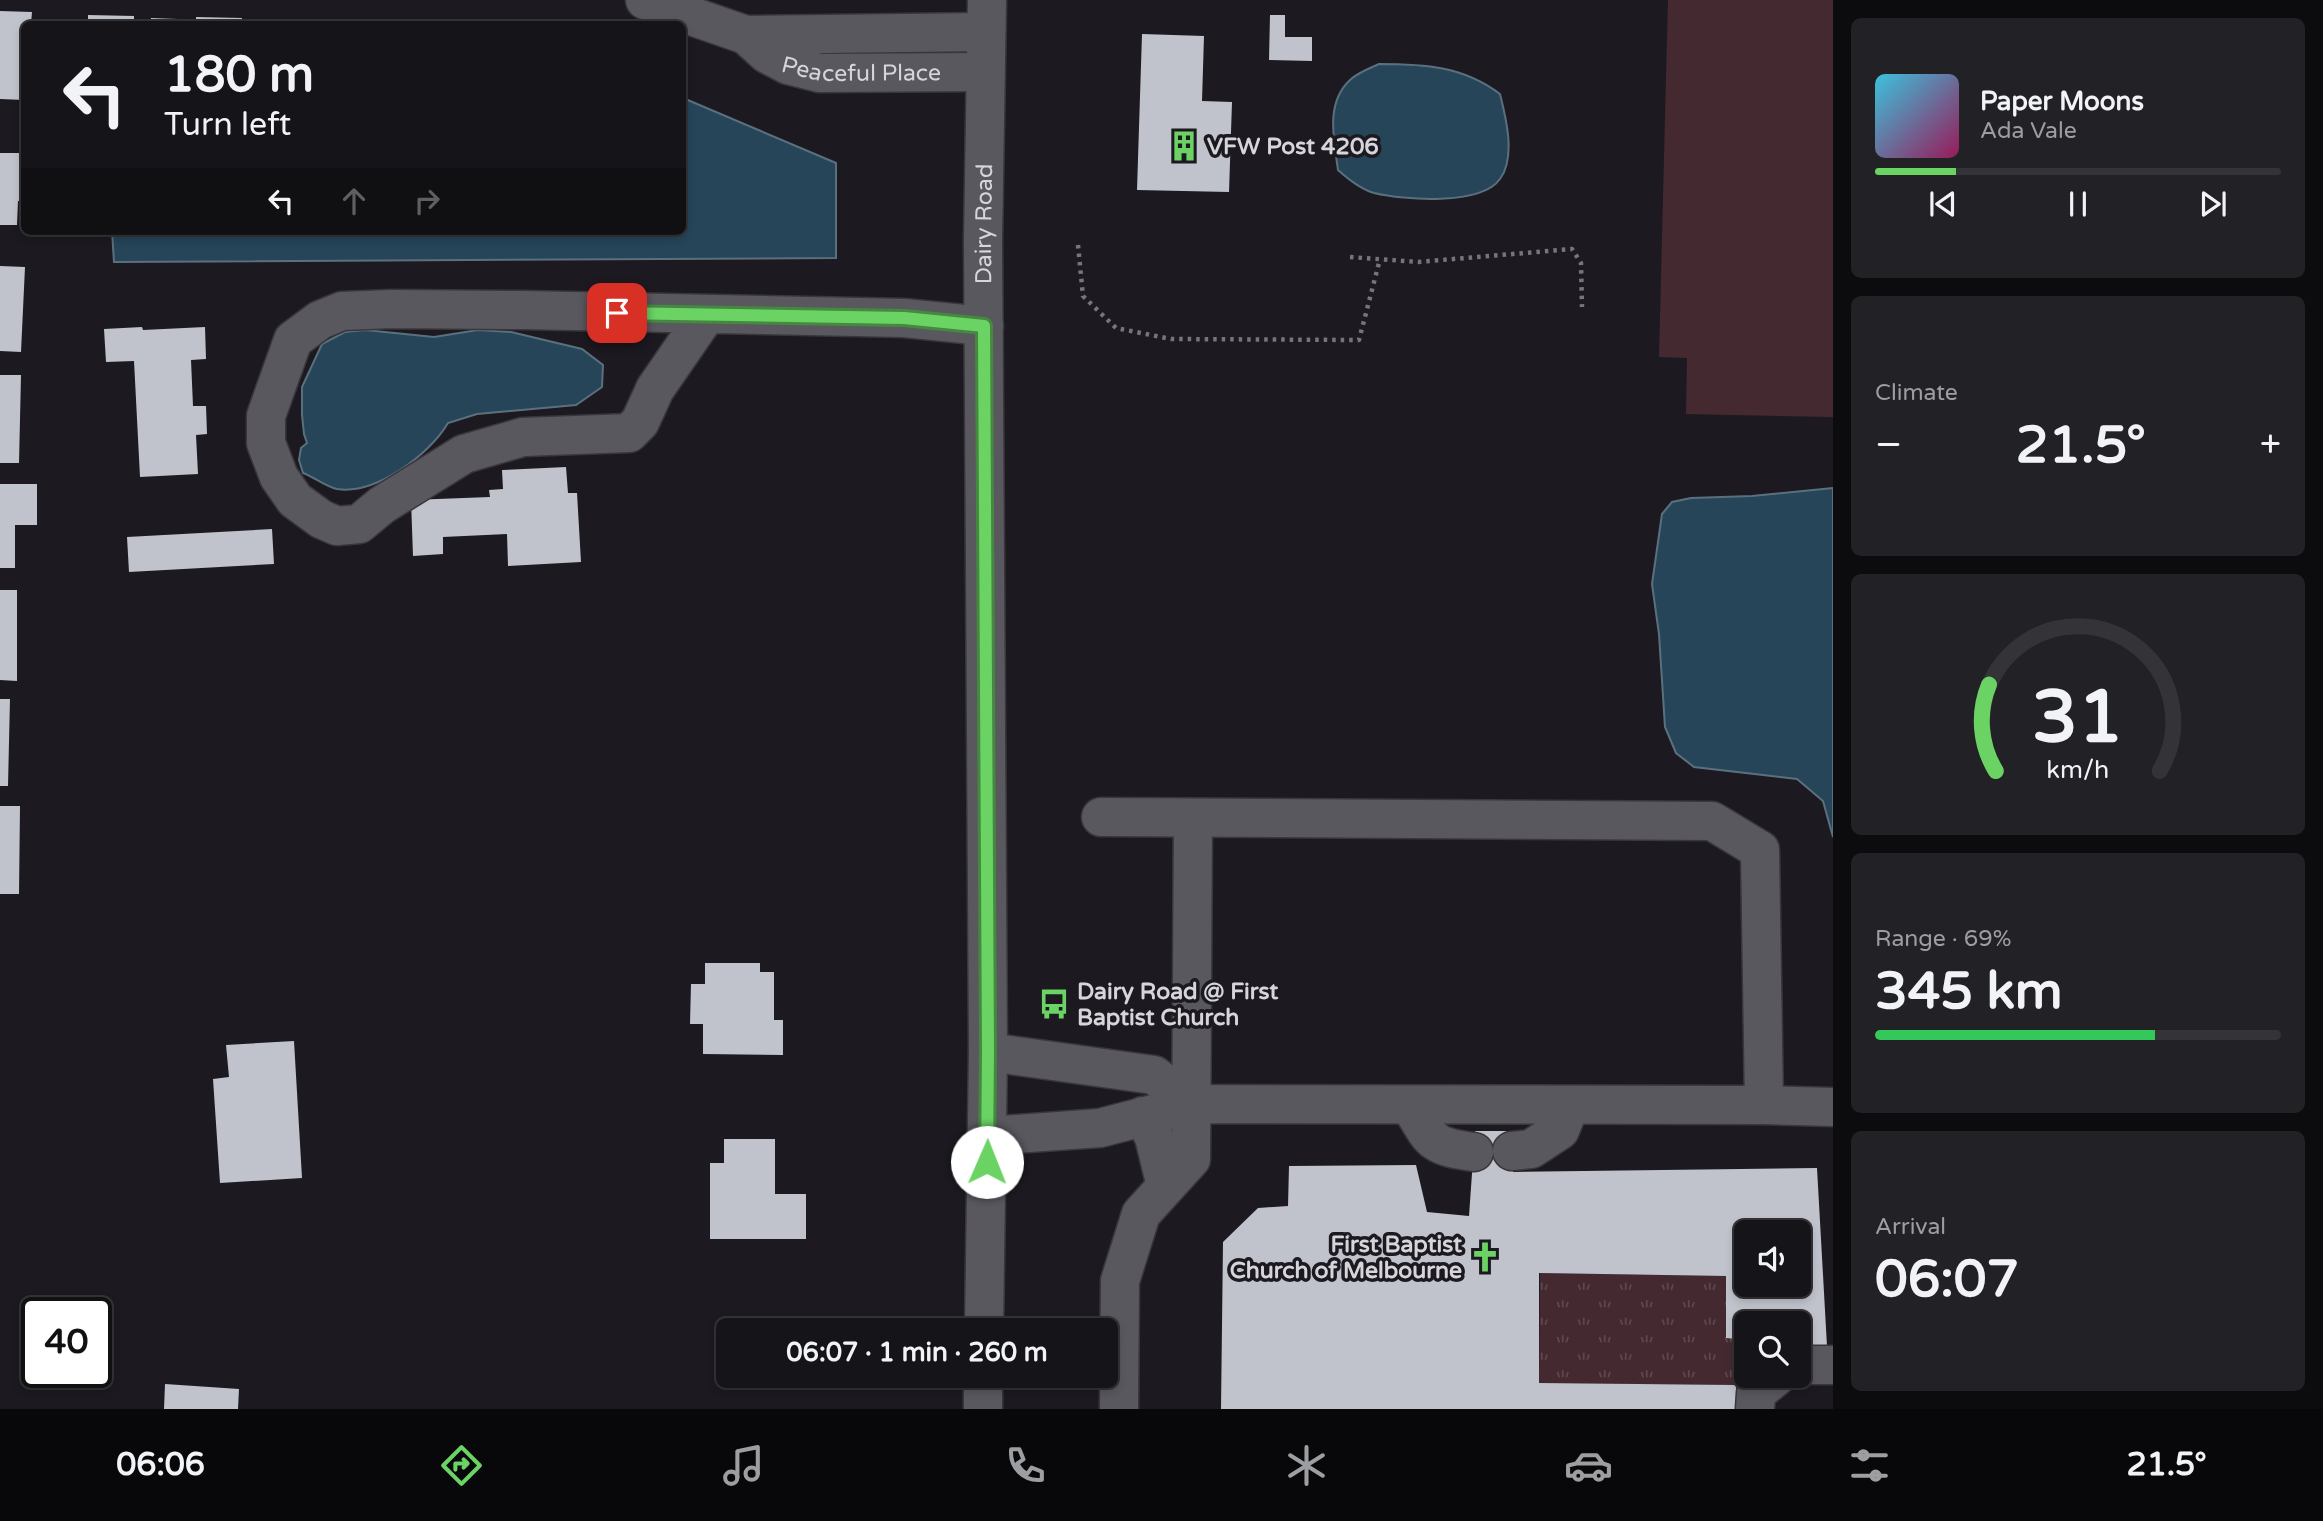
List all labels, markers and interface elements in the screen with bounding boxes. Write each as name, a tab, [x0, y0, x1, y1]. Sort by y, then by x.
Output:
text: 180 m	[164, 46, 314, 105]
icon: left	[49, 49, 140, 140]
street label: Peaceful Place	[778, 51, 941, 88]
text: Paper Moons	[1980, 86, 2144, 117]
text: Turn left	[164, 106, 291, 144]
text: Ada Vale	[1980, 117, 2077, 145]
building icon: VFW Post 4206	[1167, 129, 1201, 163]
place label: VFW Post 4206	[1207, 133, 1379, 161]
street label: Dairy Road	[970, 163, 999, 284]
icon: left	[262, 182, 300, 220]
icon: ahead	[335, 182, 373, 220]
icon: right	[408, 182, 446, 220]
icon: previous	[1924, 185, 1962, 223]
icon: pause	[2059, 185, 2097, 223]
icon: next	[2194, 185, 2232, 223]
pin	[587, 283, 647, 343]
icon: arrive	[598, 294, 636, 332]
text: Climate	[1875, 379, 1958, 407]
text: 21.5°	[2016, 414, 2146, 477]
text: −	[1875, 422, 1902, 468]
text: +	[2260, 422, 2281, 468]
text: 31	[2032, 674, 2124, 762]
text: km/h	[2047, 754, 2109, 784]
text: Range · 69%	[1875, 925, 2011, 953]
text: 345 km	[1875, 960, 2063, 1023]
place label: Dairy Road @ First Baptist Church	[1077, 978, 1278, 1032]
bus stop icon: Dairy Road @ First Baptist Church	[1037, 987, 1071, 1021]
position arrow	[950, 1125, 1024, 1199]
text: Arrival	[1875, 1213, 1946, 1241]
map controls	[1734, 1220, 1811, 1388]
button: sound	[1734, 1220, 1811, 1297]
place label: First Baptist Church of Melbourne	[1230, 1231, 1462, 1285]
church icon: First Baptist Church of Melbourne	[1468, 1240, 1502, 1274]
text: 06:07	[1875, 1248, 2019, 1311]
speed limit sign: 40	[21, 1297, 112, 1388]
button: search	[1734, 1311, 1811, 1388]
text: 06:07 · 1 min · 260 m	[786, 1337, 1048, 1368]
icon: directions	[437, 1441, 486, 1490]
icon: music	[719, 1441, 768, 1490]
icon: phone	[1001, 1441, 1050, 1490]
icon: climate	[1282, 1441, 1331, 1490]
icon: car	[1564, 1441, 1613, 1490]
icon: filters	[1845, 1441, 1894, 1490]
text: 06:06	[116, 1446, 205, 1484]
text: 21.5°	[2127, 1446, 2207, 1484]

